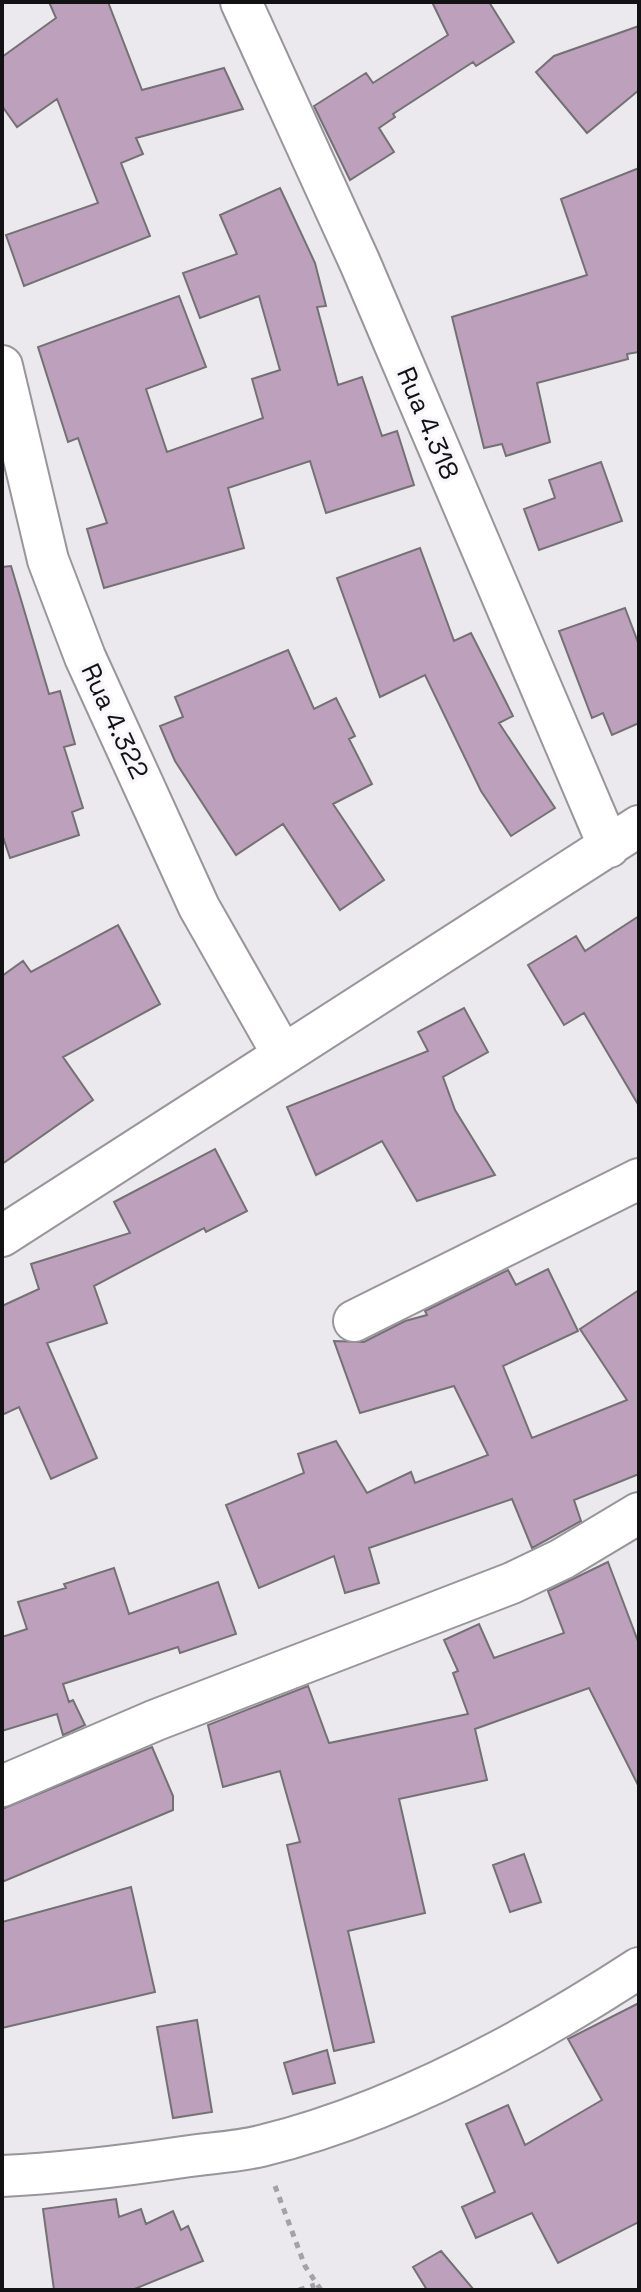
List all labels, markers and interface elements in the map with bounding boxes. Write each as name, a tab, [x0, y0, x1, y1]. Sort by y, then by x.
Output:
street label: Rua 4.318	[389, 362, 467, 484]
street label: Rua 4.322	[73, 658, 157, 784]

